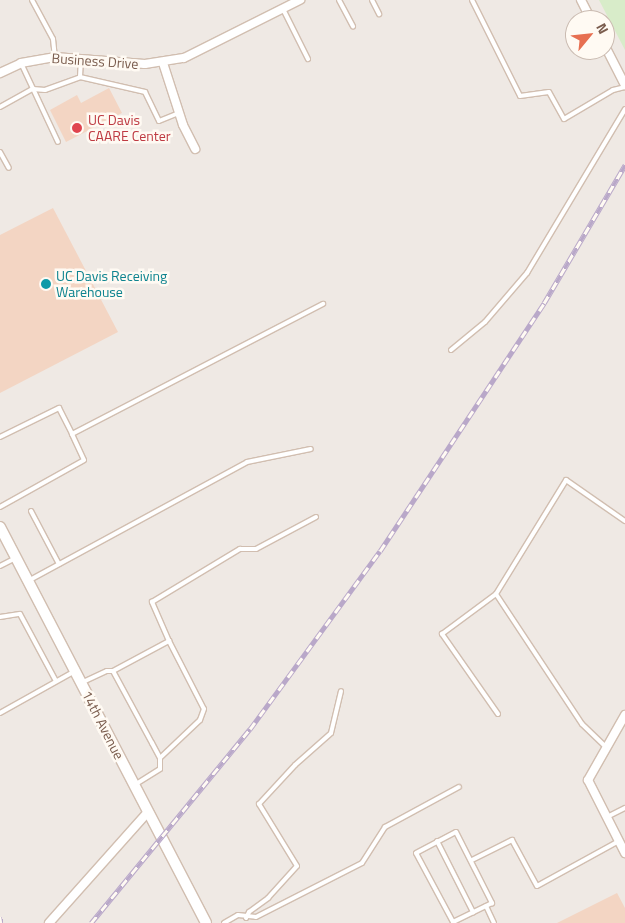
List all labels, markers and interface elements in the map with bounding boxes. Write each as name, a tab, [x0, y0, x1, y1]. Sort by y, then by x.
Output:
north arrow	[565, 10, 615, 60]
text: N	[591, 19, 614, 37]
street label: Business Drive	[51, 50, 139, 72]
place label: UC Davis CAARE Center	[88, 112, 171, 144]
marker: UC Davis CAARE Center	[70, 121, 84, 135]
place label: UC Davis Receiving Warehouse	[56, 268, 167, 300]
marker: UC Davis Receiving Warehouse	[40, 278, 52, 290]
street label: 14th Avenue	[78, 688, 128, 762]

